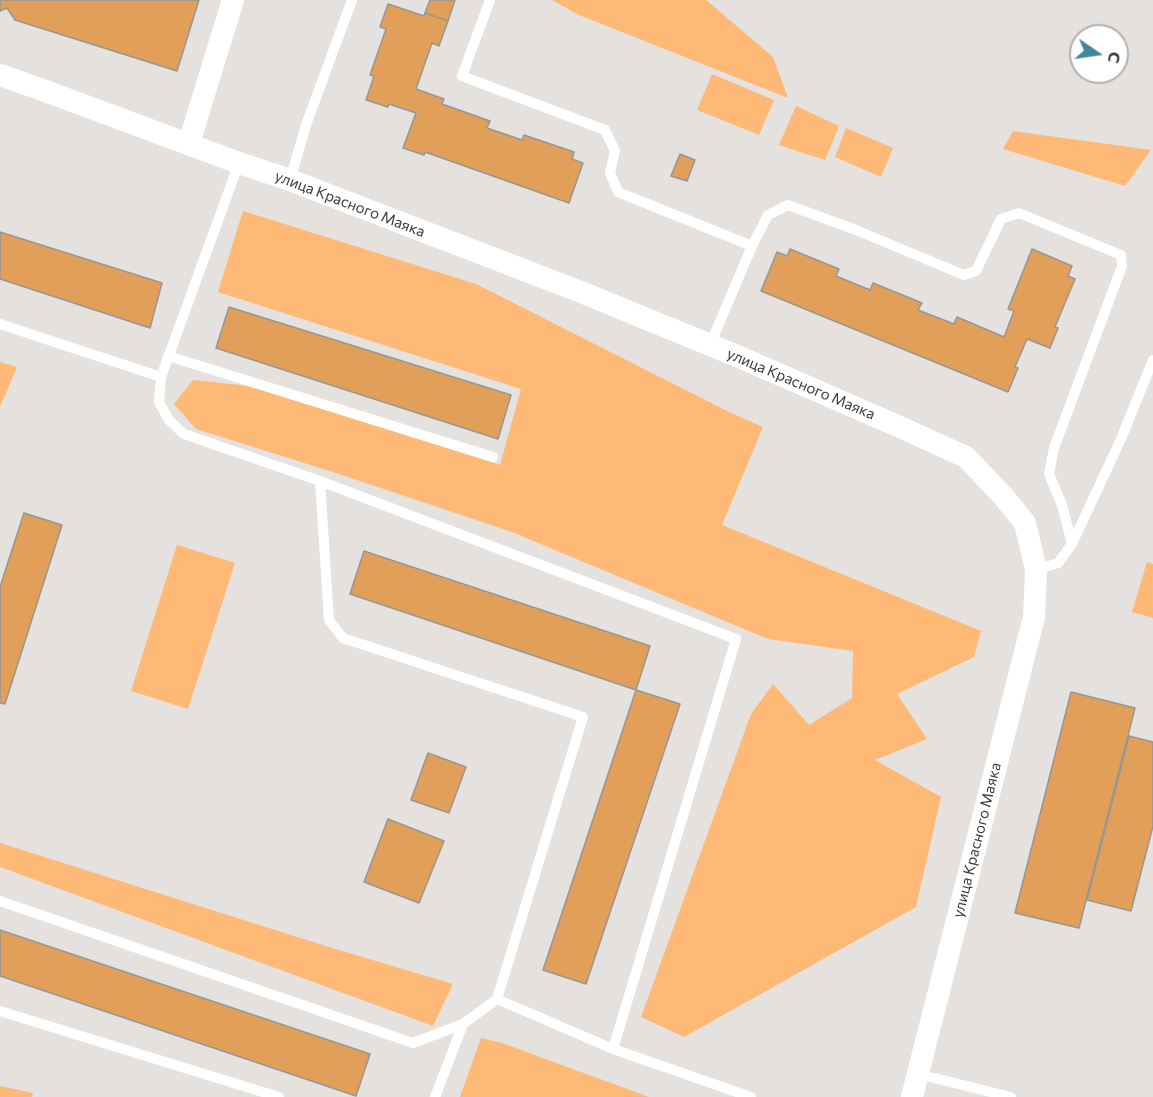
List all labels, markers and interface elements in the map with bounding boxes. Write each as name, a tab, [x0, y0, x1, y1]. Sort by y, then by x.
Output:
north arrow	[1069, 24, 1129, 84]
text: С	[1105, 50, 1126, 65]
street label: улица Красного Маяка	[272, 167, 428, 241]
street label: улица Красного Маяка	[724, 345, 878, 423]
street label: улица Красного Маяка	[949, 760, 1005, 920]

